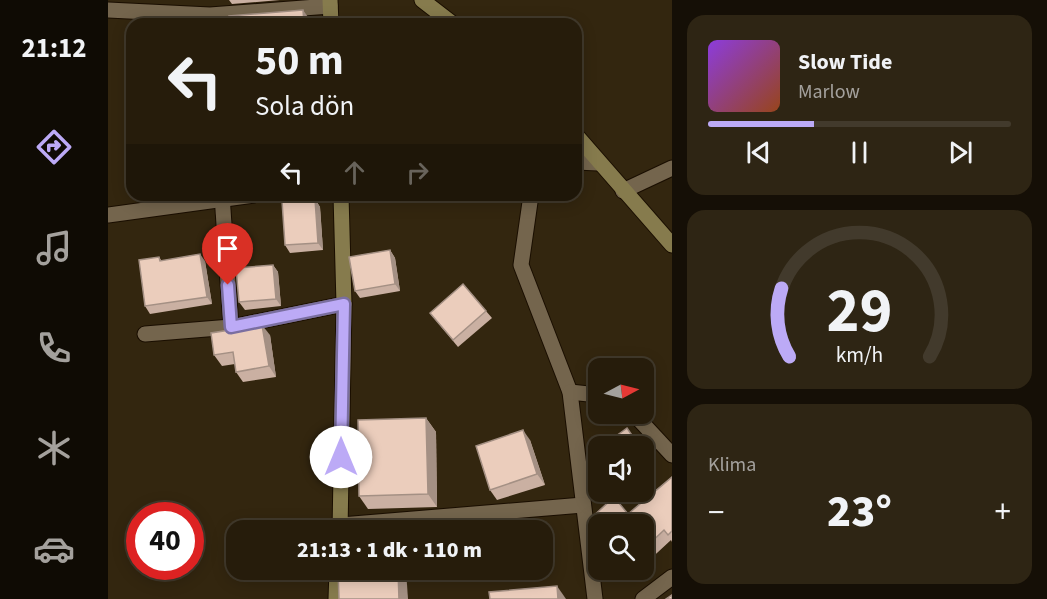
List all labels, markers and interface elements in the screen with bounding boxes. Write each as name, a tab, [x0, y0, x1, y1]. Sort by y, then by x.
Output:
text: 21:12	[21, 29, 87, 68]
text: 50 m	[255, 31, 344, 91]
icon: left	[156, 42, 234, 120]
text: Slow Tide	[798, 46, 892, 78]
text: Marlow	[798, 78, 860, 106]
text: Sola dön	[255, 87, 354, 126]
icon: directions	[33, 126, 75, 168]
icon: previous	[742, 136, 775, 169]
icon: pause	[843, 136, 876, 169]
icon: next	[944, 136, 977, 169]
icon: left	[275, 156, 308, 189]
icon: ahead	[338, 156, 371, 189]
icon: right	[401, 156, 434, 189]
pin	[202, 223, 253, 285]
icon: music	[33, 227, 75, 269]
icon: arrive	[211, 232, 244, 265]
text: 29	[827, 267, 892, 356]
icon: phone	[33, 327, 75, 369]
text: km/h	[836, 340, 883, 371]
north arrow	[588, 358, 654, 424]
map controls	[588, 358, 654, 580]
position arrow	[309, 425, 373, 489]
icon: climate	[33, 427, 75, 469]
button: sound	[588, 436, 654, 502]
text: Klima	[708, 451, 756, 479]
text: 23°	[827, 480, 892, 544]
text: −	[708, 489, 724, 536]
text: +	[995, 489, 1011, 536]
speed limit sign: 40	[126, 502, 204, 580]
button: search	[588, 514, 654, 580]
icon: car	[33, 528, 75, 570]
text: 21:13 · 1 dk · 110 m	[297, 534, 482, 566]

